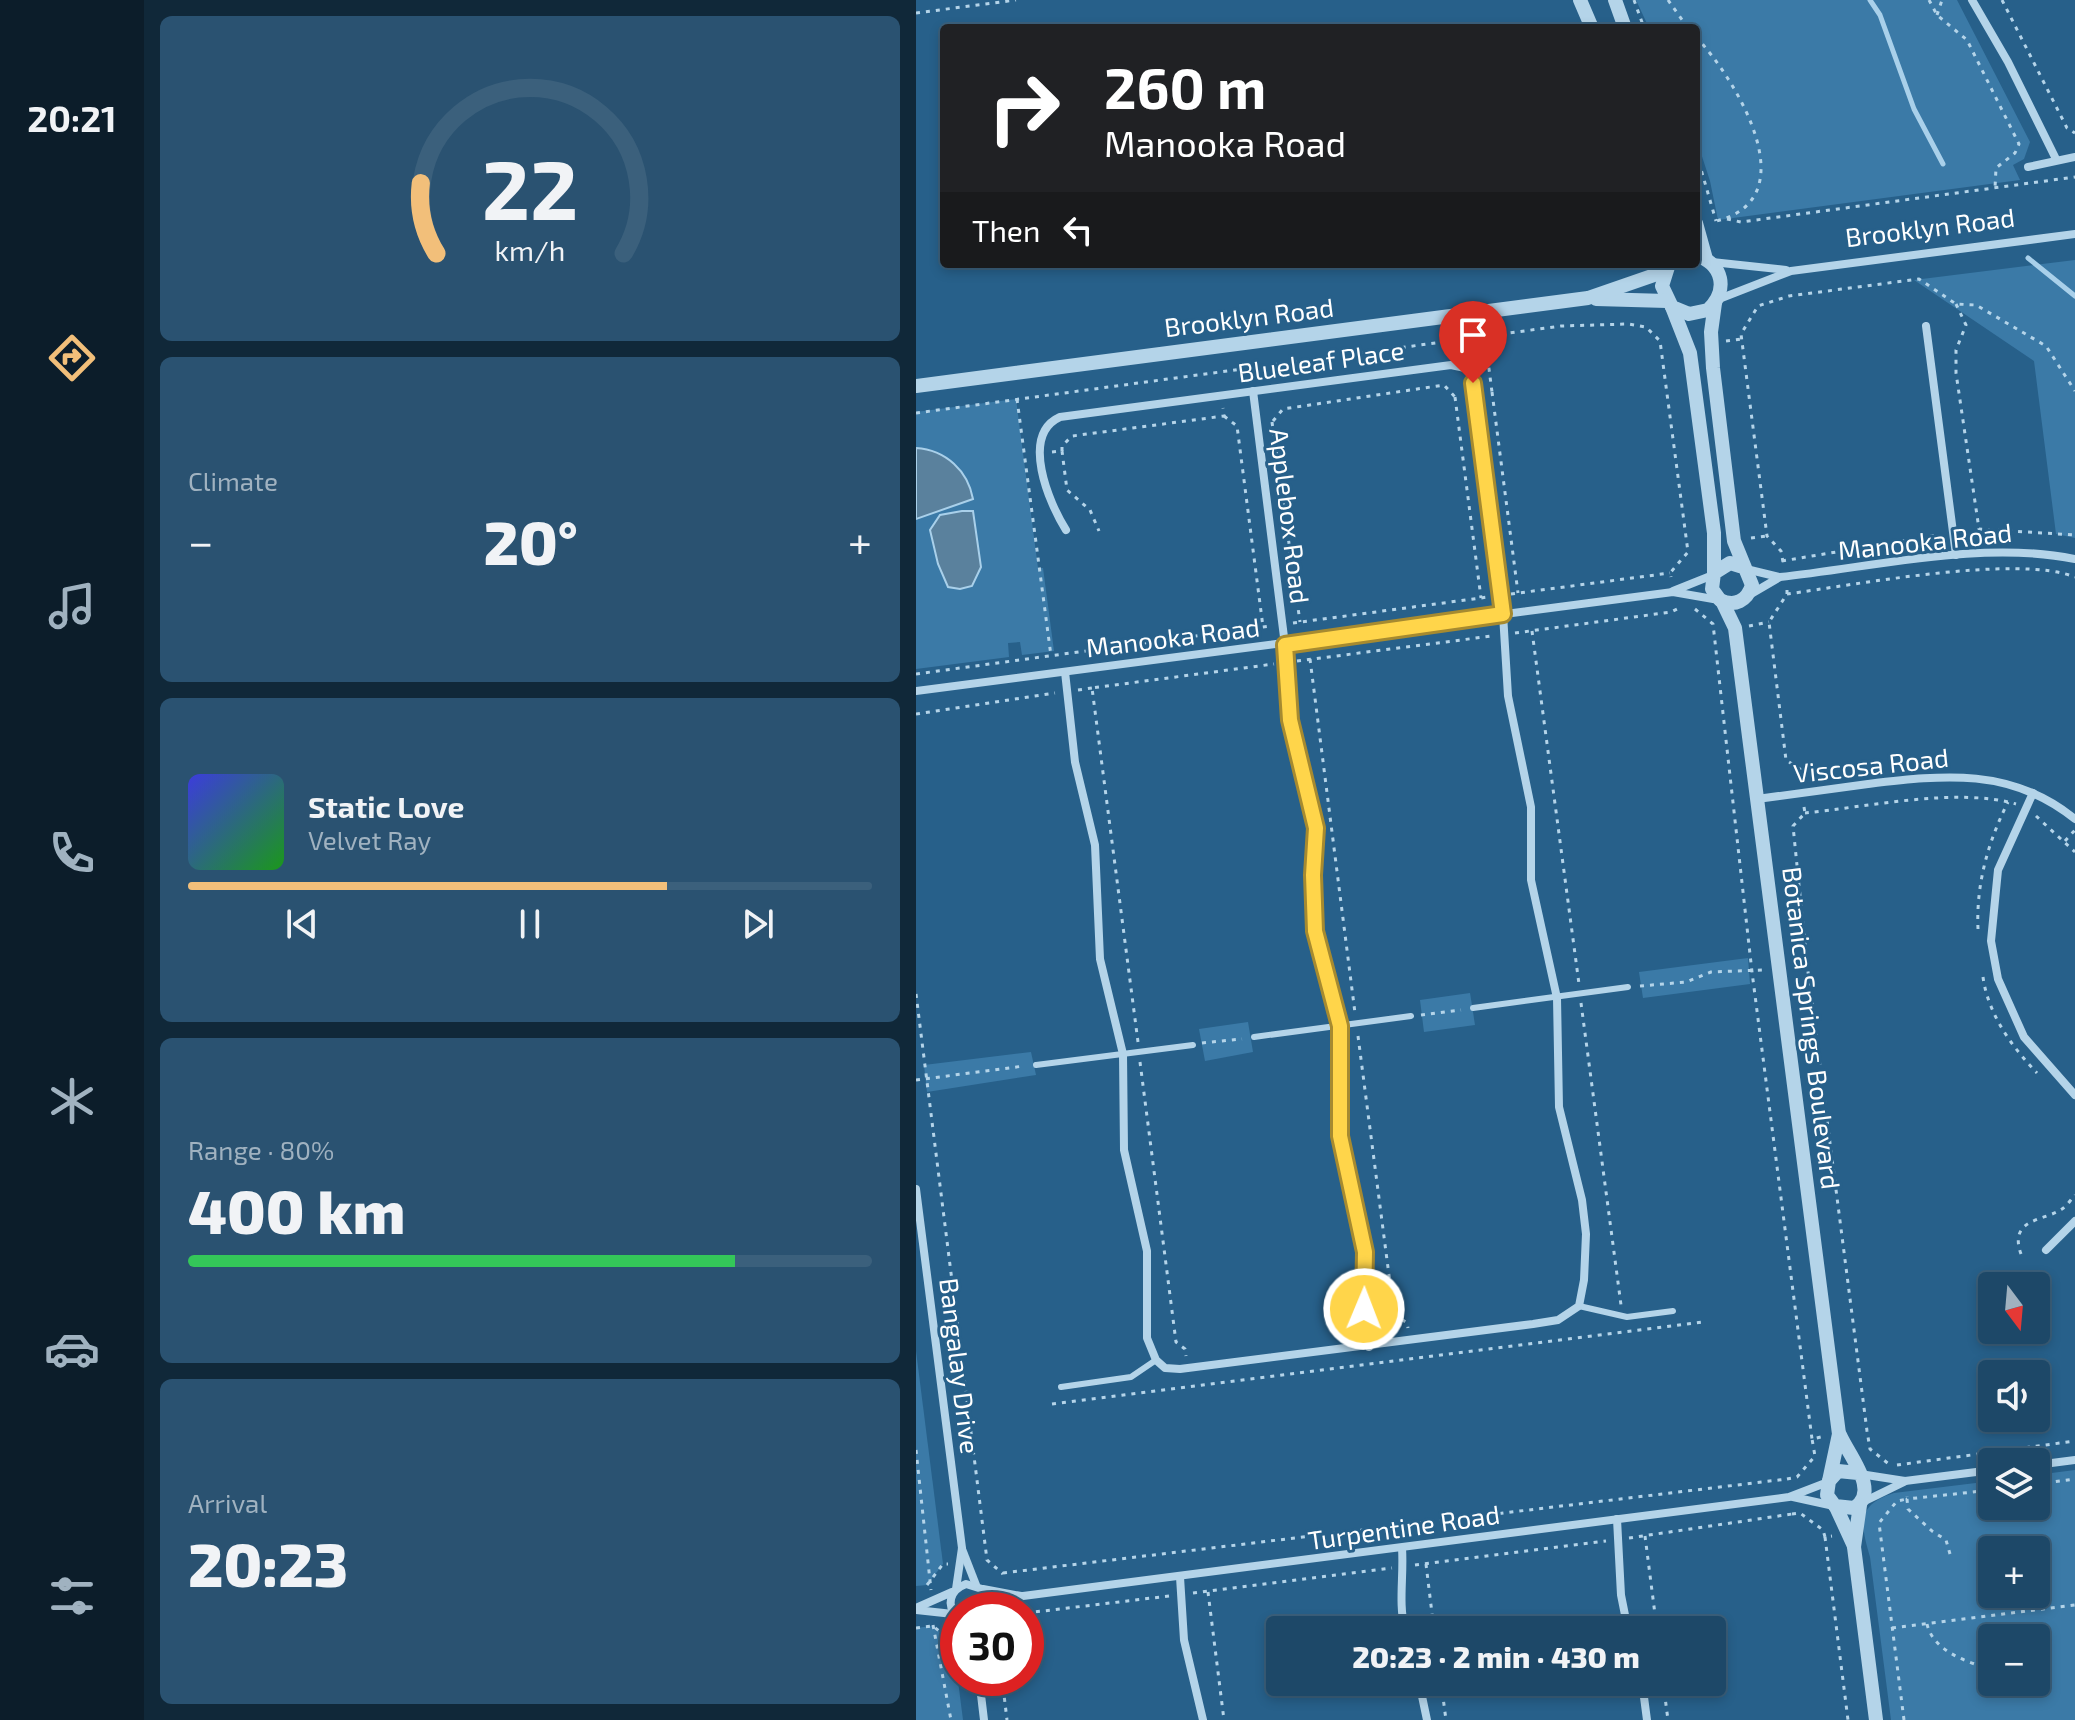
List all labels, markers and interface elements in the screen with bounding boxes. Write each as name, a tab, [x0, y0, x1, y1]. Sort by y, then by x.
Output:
text: 260 m	[1104, 53, 1266, 120]
icon: right	[972, 56, 1076, 160]
text: 20:21	[27, 96, 117, 139]
text: Manooka Road	[1104, 121, 1346, 164]
text: 22	[482, 137, 578, 237]
street label: Brooklyn Road	[1843, 201, 2016, 252]
icon: left	[1056, 208, 1100, 252]
text: Then	[972, 212, 1040, 248]
text: km/h	[495, 233, 565, 268]
street label: Brooklyn Road	[1162, 291, 1335, 342]
pin	[1439, 301, 1507, 383]
icon: arrive	[1451, 313, 1495, 357]
icon: directions	[44, 330, 100, 386]
street label: Blueleaf Place	[1236, 334, 1406, 388]
street label: Applebox Road	[1264, 426, 1317, 605]
text: Climate	[188, 465, 278, 496]
text: 20°	[484, 505, 578, 577]
text: −	[188, 514, 214, 567]
text: +	[848, 514, 872, 567]
street label: Manooka Road	[1836, 516, 2013, 565]
icon: music	[44, 578, 100, 634]
street label: Manooka Road	[1084, 610, 1262, 663]
street label: Viscosa Road	[1792, 741, 1950, 788]
text: Static Love	[308, 788, 464, 824]
text: Velvet Ray	[308, 824, 431, 855]
icon: phone	[44, 825, 100, 881]
street label: Botanica Springs Boulevard	[1777, 865, 1848, 1191]
icon: previous	[280, 902, 324, 946]
icon: pause	[508, 902, 552, 946]
icon: next	[736, 902, 780, 946]
icon: climate	[44, 1073, 100, 1129]
text: Range · 80%	[188, 1134, 334, 1165]
text: 400 km	[188, 1174, 405, 1246]
position arrow	[1322, 1267, 1406, 1351]
north arrow	[1978, 1272, 2050, 1344]
map controls	[1978, 1272, 2050, 1696]
street label: Bangalay Drive	[934, 1276, 987, 1455]
icon: car	[44, 1321, 100, 1377]
button: sound	[1978, 1360, 2050, 1432]
button: layers	[1978, 1448, 2050, 1520]
text: Arrival	[188, 1487, 267, 1518]
street label: Turpentine Road	[1306, 1498, 1502, 1555]
text: 20:23	[188, 1527, 348, 1599]
button: +	[1978, 1536, 2050, 1608]
icon: filters	[44, 1568, 100, 1624]
speed limit sign: 30	[940, 1592, 1044, 1696]
button: −	[1978, 1624, 2050, 1696]
text: 20:23 · 2 min · 430 m	[1352, 1638, 1640, 1674]

